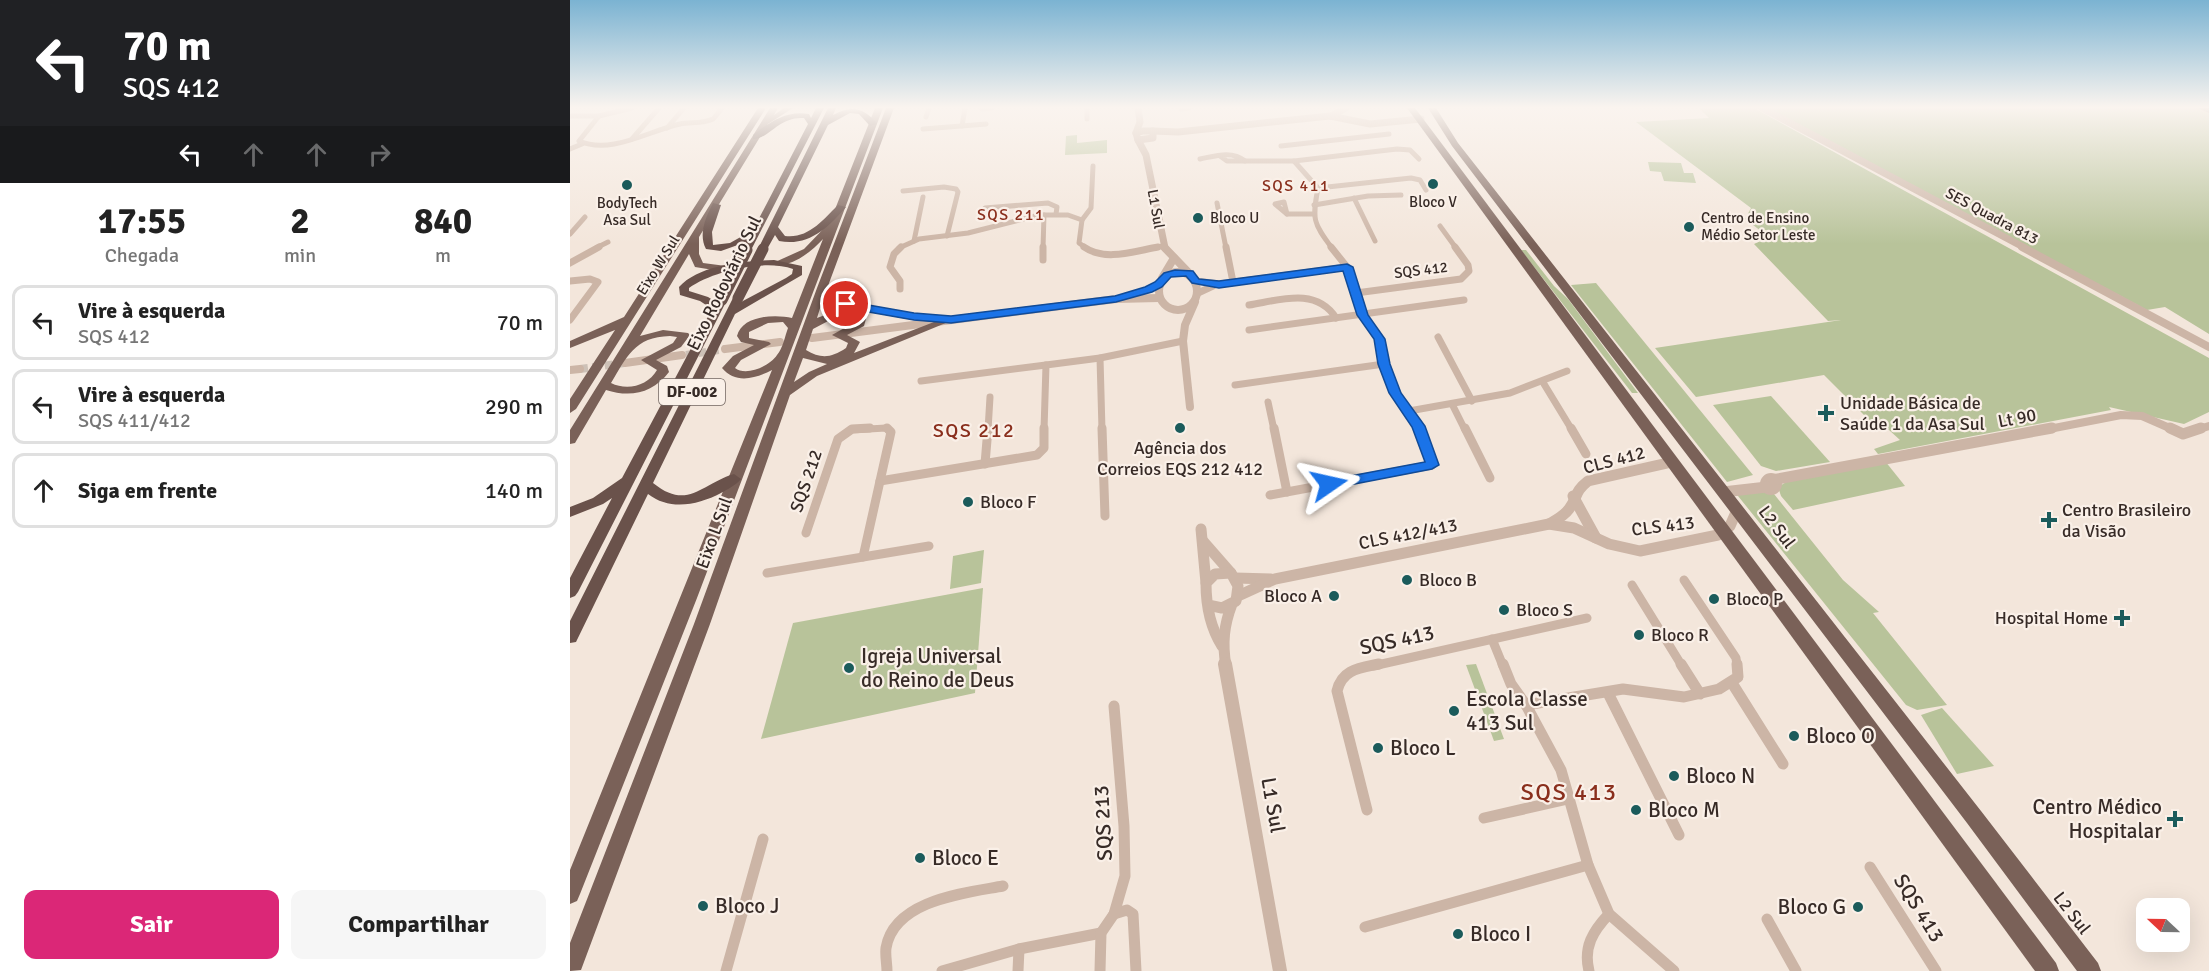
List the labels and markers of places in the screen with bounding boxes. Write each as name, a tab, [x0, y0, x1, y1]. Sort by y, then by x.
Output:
marker: Bloco V	[1426, 177, 1440, 191]
marker: BodyTech Asa Sul	[620, 178, 634, 192]
place label: Bloco V	[1409, 193, 1457, 211]
place label: BodyTech Asa Sul	[597, 194, 657, 229]
place label: Bloco U	[1210, 209, 1259, 227]
place label: Centro de Ensino Médio Setor Leste	[1701, 209, 1815, 244]
marker: Bloco U	[1191, 211, 1205, 225]
marker: Centro de Ensino Médio Setor Leste	[1682, 220, 1696, 234]
pin	[820, 278, 871, 329]
place label: Unidade Básica de Saúde 1 da Asa Sul	[1840, 392, 1985, 435]
marker: Unidade Básica de Saúde 1 da Asa Sul	[1817, 404, 1835, 422]
marker: Agência dos Correios EQS 212 412	[1173, 421, 1187, 435]
place label: Agência dos Correios EQS 212 412	[1097, 437, 1263, 480]
place label: Bloco F	[980, 491, 1036, 513]
marker: Bloco F	[961, 495, 975, 509]
place label: Centro Brasileiro da Visão	[2062, 499, 2191, 542]
marker: Centro Brasileiro da Visão	[2040, 511, 2058, 529]
place label: Bloco B	[1419, 569, 1477, 591]
marker: Bloco B	[1400, 573, 1414, 587]
place label: Bloco A	[1264, 585, 1322, 607]
place label: Bloco P	[1726, 588, 1783, 610]
marker: Bloco A	[1327, 589, 1341, 603]
marker: Bloco P	[1707, 592, 1721, 606]
place label: Bloco S	[1516, 599, 1573, 621]
marker: Bloco S	[1497, 603, 1511, 617]
place label: Hospital Home	[1995, 607, 2108, 629]
marker: Hospital Home	[2113, 609, 2131, 627]
place label: Bloco R	[1651, 624, 1709, 646]
marker: Bloco R	[1632, 628, 1646, 642]
place label: Igreja Universal do Reino de Deus	[861, 643, 1014, 693]
marker: Igreja Universal do Reino de Deus	[842, 661, 856, 675]
place label: Escola Classe 413 Sul	[1466, 686, 1588, 736]
marker: Escola Classe 413 Sul	[1447, 704, 1461, 718]
place label: Bloco O	[1806, 723, 1875, 749]
marker: Bloco O	[1787, 729, 1801, 743]
place label: Bloco L	[1390, 735, 1456, 761]
marker: Bloco L	[1371, 741, 1385, 755]
place label: Bloco N	[1686, 763, 1755, 789]
marker: Bloco N	[1667, 769, 1681, 783]
place label: Centro Médico Hospitalar	[2032, 794, 2162, 844]
place label: Bloco M	[1648, 797, 1720, 823]
marker: Bloco M	[1629, 803, 1643, 817]
marker: Centro Médico Hospitalar	[2166, 810, 2184, 828]
place label: Bloco E	[932, 845, 999, 871]
marker: Bloco E	[913, 851, 927, 865]
place label: Bloco J	[715, 893, 779, 919]
place label: Bloco G	[1778, 894, 1846, 920]
marker: Bloco J	[696, 899, 710, 913]
marker: Bloco G	[1851, 900, 1865, 914]
place label: Bloco I	[1470, 921, 1531, 947]
marker: Bloco I	[1451, 927, 1465, 941]

